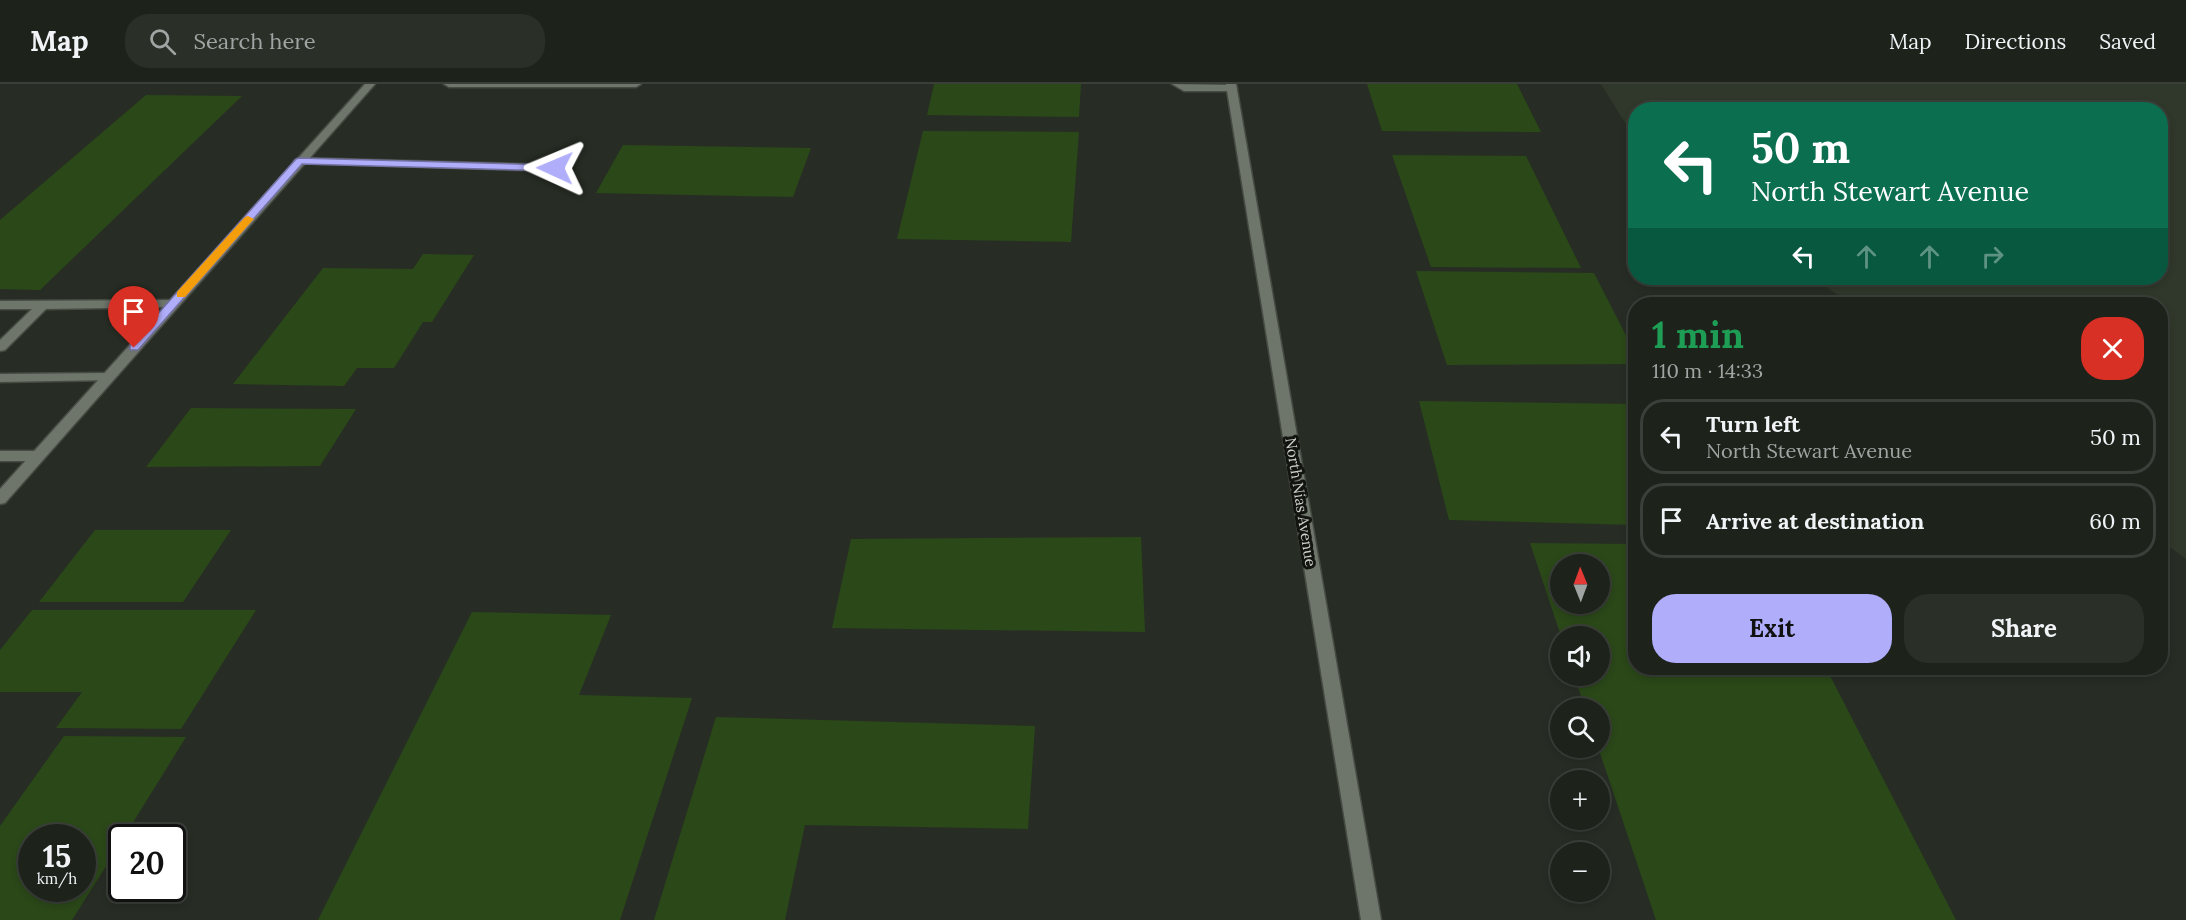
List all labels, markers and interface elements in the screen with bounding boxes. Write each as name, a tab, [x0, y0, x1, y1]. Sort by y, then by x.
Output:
search box	[125, 14, 545, 68]
text: Map	[30, 23, 89, 59]
icon: search	[146, 25, 179, 58]
text: Search here	[194, 27, 316, 55]
text: Map	[1889, 28, 1932, 55]
text: Directions	[1965, 28, 2066, 55]
text: Saved	[2099, 28, 2156, 55]
text: 50 m	[1751, 121, 1850, 175]
icon: left	[1652, 126, 1730, 204]
position arrow	[523, 136, 587, 200]
text: North Stewart Avenue	[1751, 174, 2029, 208]
icon: left	[1787, 240, 1820, 273]
icon: ahead	[1850, 240, 1883, 273]
icon: ahead	[1913, 240, 1946, 273]
icon: right	[1976, 240, 2009, 273]
pin	[108, 286, 159, 348]
icon: arrive	[117, 295, 150, 328]
text: 1 min	[1652, 312, 1744, 358]
button: close	[2081, 317, 2144, 380]
text: 110 m · 14:33	[1652, 358, 1763, 383]
text: Turn left	[1706, 410, 1800, 438]
icon: left	[1655, 420, 1688, 453]
text: 50 m	[2090, 423, 2141, 451]
street label: North Nias Avenue	[1281, 436, 1321, 568]
text: North Stewart Avenue	[1706, 438, 1912, 463]
icon: arrive	[1655, 504, 1688, 537]
text: Arrive at destination	[1706, 507, 1924, 535]
text: 60 m	[2089, 507, 2141, 535]
north arrow	[1550, 554, 1610, 614]
map controls	[1550, 554, 1610, 902]
button: Exit	[1652, 594, 1892, 663]
button: Share	[1904, 594, 2144, 663]
button: sound	[1550, 626, 1610, 686]
button: search	[1550, 698, 1610, 758]
button: +	[1550, 770, 1610, 830]
speed limit sign: 20	[108, 824, 186, 902]
text: 15	[43, 837, 71, 875]
button: −	[1550, 842, 1610, 902]
text: km/h	[37, 869, 77, 888]

